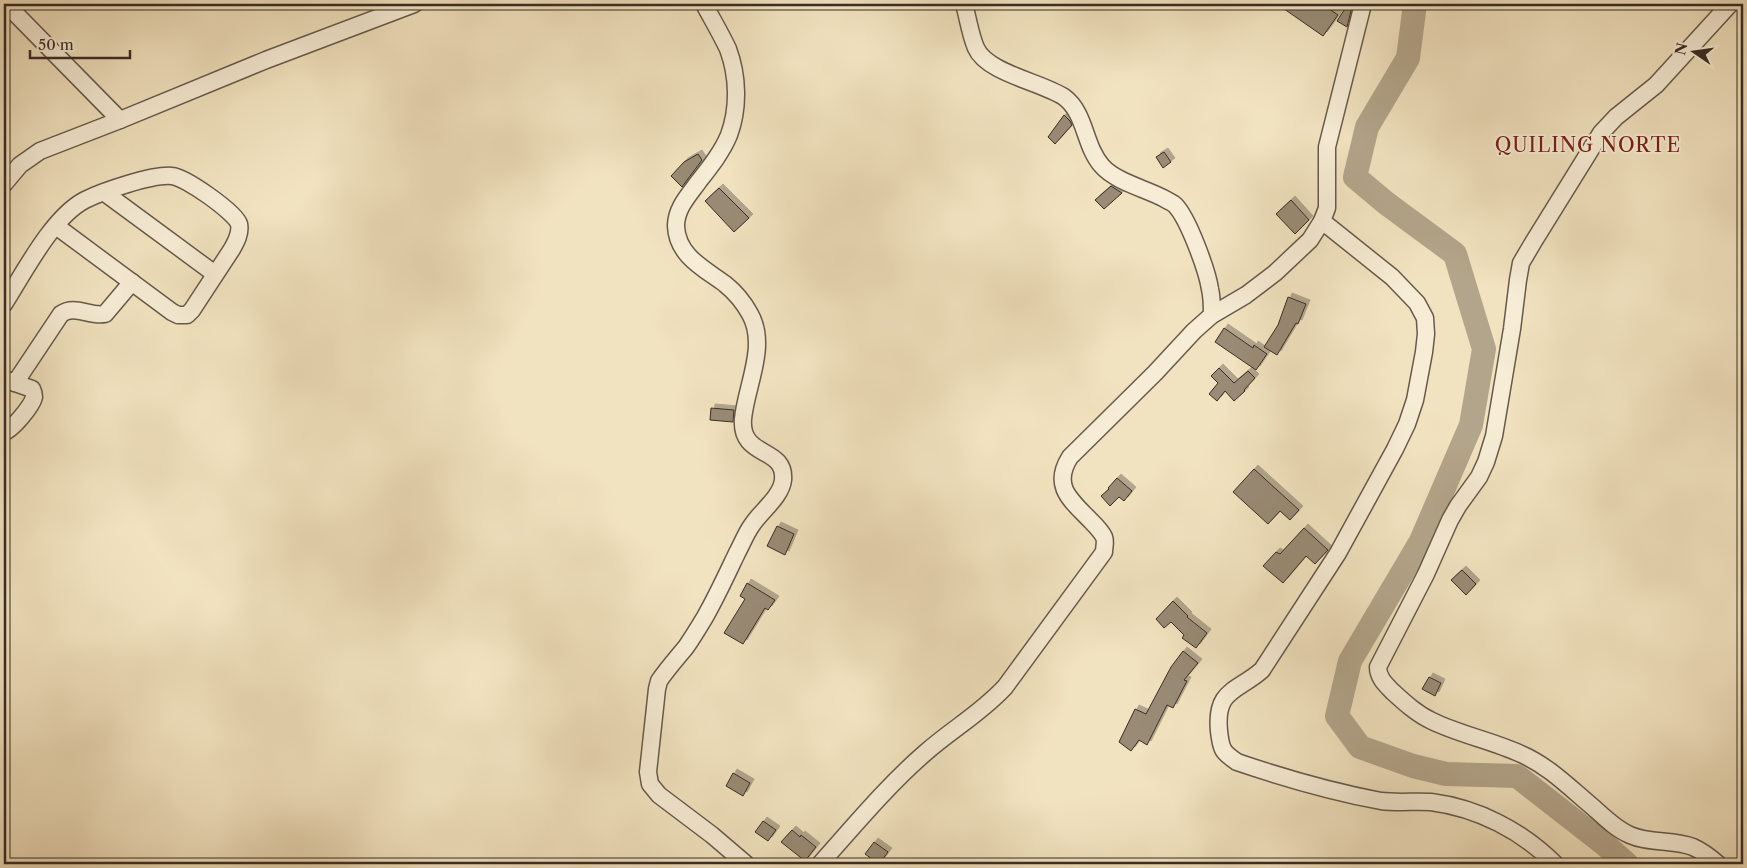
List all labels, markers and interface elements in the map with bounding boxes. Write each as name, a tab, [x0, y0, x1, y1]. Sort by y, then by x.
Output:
scale bar	[30, 28, 130, 60]
north arrow	[1670, 28, 1720, 78]
text: 50 m	[38, 35, 74, 54]
text: N	[1671, 41, 1691, 57]
district label: QUILING NORTE	[1495, 133, 1681, 157]

